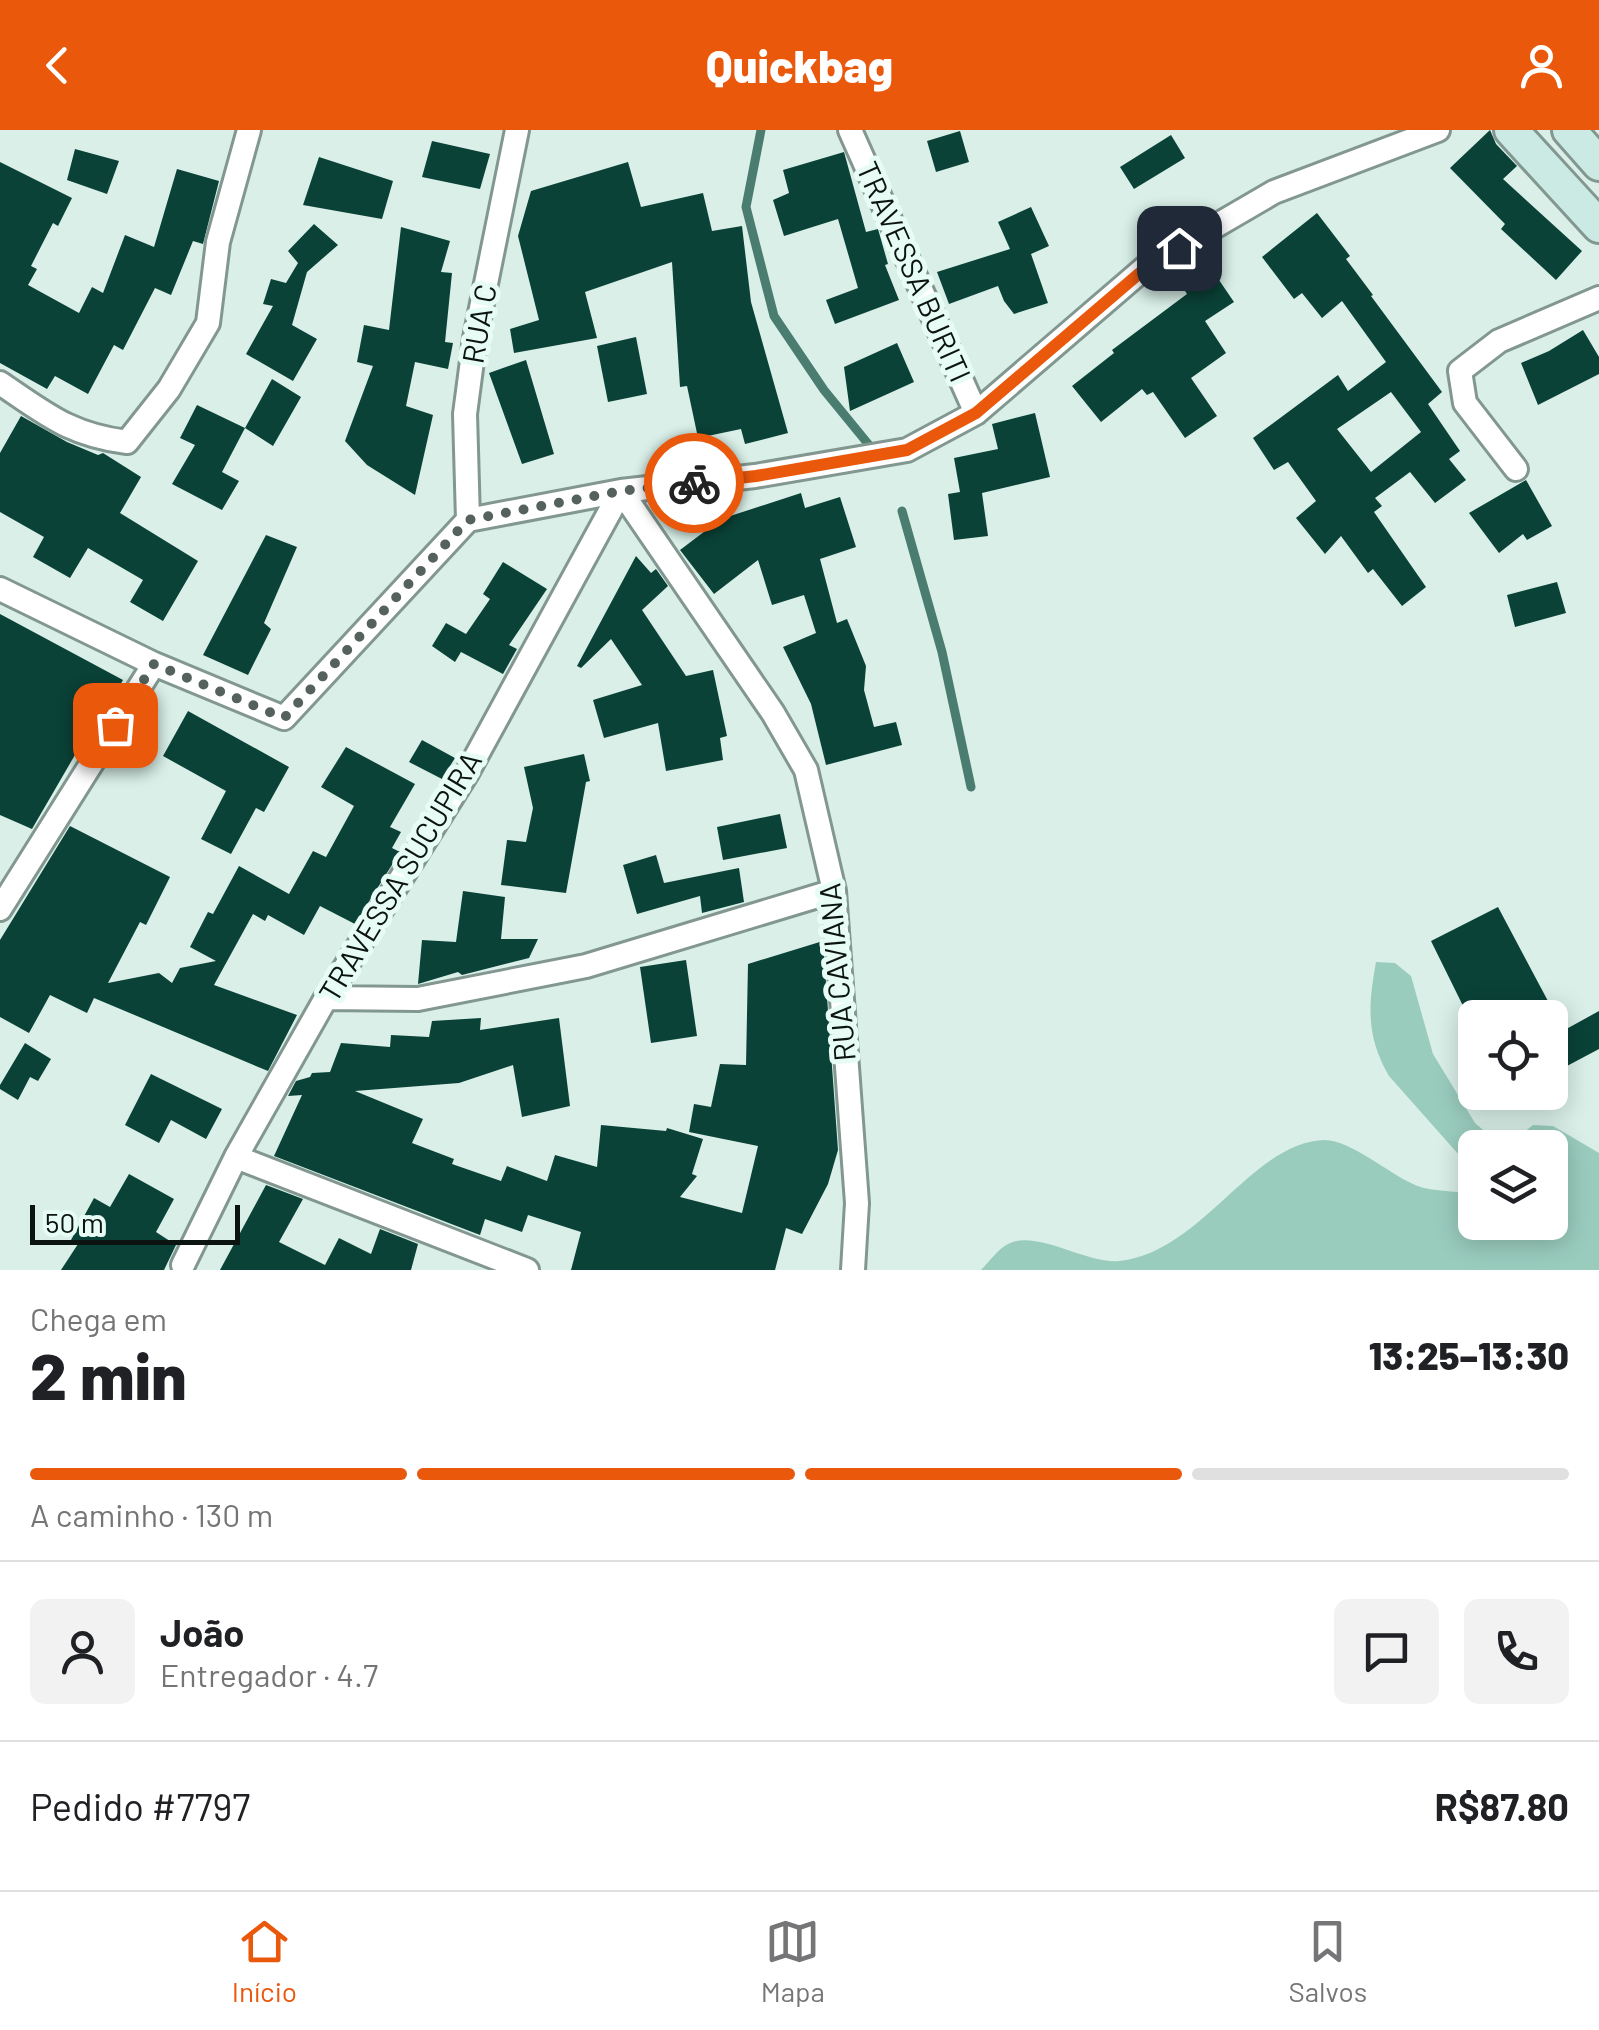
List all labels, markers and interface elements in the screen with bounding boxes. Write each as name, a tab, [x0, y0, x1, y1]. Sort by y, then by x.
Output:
icon: back	[30, 38, 85, 93]
text: Quickbag	[706, 38, 893, 92]
icon: person	[1514, 38, 1569, 93]
street label: TRAVESSA BURITI	[850, 156, 980, 387]
pin	[1137, 206, 1222, 291]
icon: home	[1152, 221, 1207, 276]
street label: RUA C	[453, 281, 503, 366]
courier	[644, 433, 744, 533]
icon: bike	[667, 456, 722, 511]
pin	[73, 683, 158, 768]
icon: bag	[88, 698, 143, 753]
street label: TRAVESSA SUCUPIRA	[310, 744, 488, 1008]
street label: RUA CAVIANA	[810, 882, 862, 1063]
map controls	[1458, 1000, 1568, 1240]
button: locate	[1458, 1000, 1568, 1110]
button: layers	[1458, 1130, 1568, 1240]
scale bar	[30, 1200, 240, 1244]
text: 50 m	[45, 1205, 104, 1239]
text: Chega em	[30, 1299, 167, 1337]
text: 13:25–13:30	[1369, 1332, 1569, 1378]
text: 2 min	[30, 1335, 187, 1413]
text: A caminho · 130 m	[30, 1495, 273, 1533]
button: person	[30, 1599, 135, 1704]
button: chat	[1334, 1599, 1439, 1704]
button: phone	[1464, 1599, 1569, 1704]
text: João	[160, 1609, 244, 1655]
text: Entregador · 4.7	[160, 1655, 378, 1693]
text: Pedido #7797	[30, 1783, 250, 1829]
text: R$87.80	[1435, 1783, 1569, 1829]
tab: Início	[232, 1914, 297, 2008]
tab: Mapa	[761, 1914, 825, 2008]
tab: Salvos	[1289, 1914, 1367, 2008]

